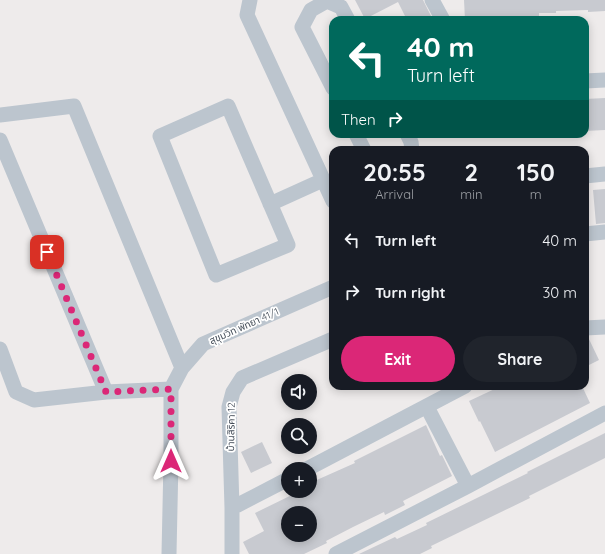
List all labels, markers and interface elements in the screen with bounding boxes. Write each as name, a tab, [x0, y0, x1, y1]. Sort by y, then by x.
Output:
text: 40 m	[407, 29, 474, 64]
icon: left	[341, 32, 393, 84]
text: Turn left	[407, 64, 475, 87]
icon: right	[384, 108, 406, 130]
text: Then	[341, 110, 376, 129]
text: 20:55	[363, 157, 426, 187]
text: 2	[465, 157, 478, 187]
text: 150	[517, 157, 555, 187]
text: Arrival	[375, 186, 414, 202]
text: min	[460, 186, 482, 202]
text: m	[530, 186, 542, 202]
icon: left	[341, 229, 363, 251]
text: Turn left	[375, 231, 437, 250]
text: 40 m	[542, 231, 577, 250]
pin	[30, 235, 64, 269]
icon: arrive	[36, 241, 58, 263]
icon: right	[341, 281, 363, 303]
text: Turn right	[375, 283, 446, 302]
text: 30 m	[542, 283, 577, 302]
street label: สุขุมวิท พัทยา 41/1	[207, 305, 281, 347]
button: Exit	[341, 336, 455, 382]
button: Share	[463, 336, 577, 382]
map controls	[281, 374, 317, 542]
button: sound	[281, 374, 317, 410]
street label: บ้านสิริคา 12	[224, 402, 238, 452]
button: search	[281, 418, 317, 454]
position arrow	[150, 440, 192, 482]
button: +	[281, 462, 317, 498]
button: −	[281, 506, 317, 542]

